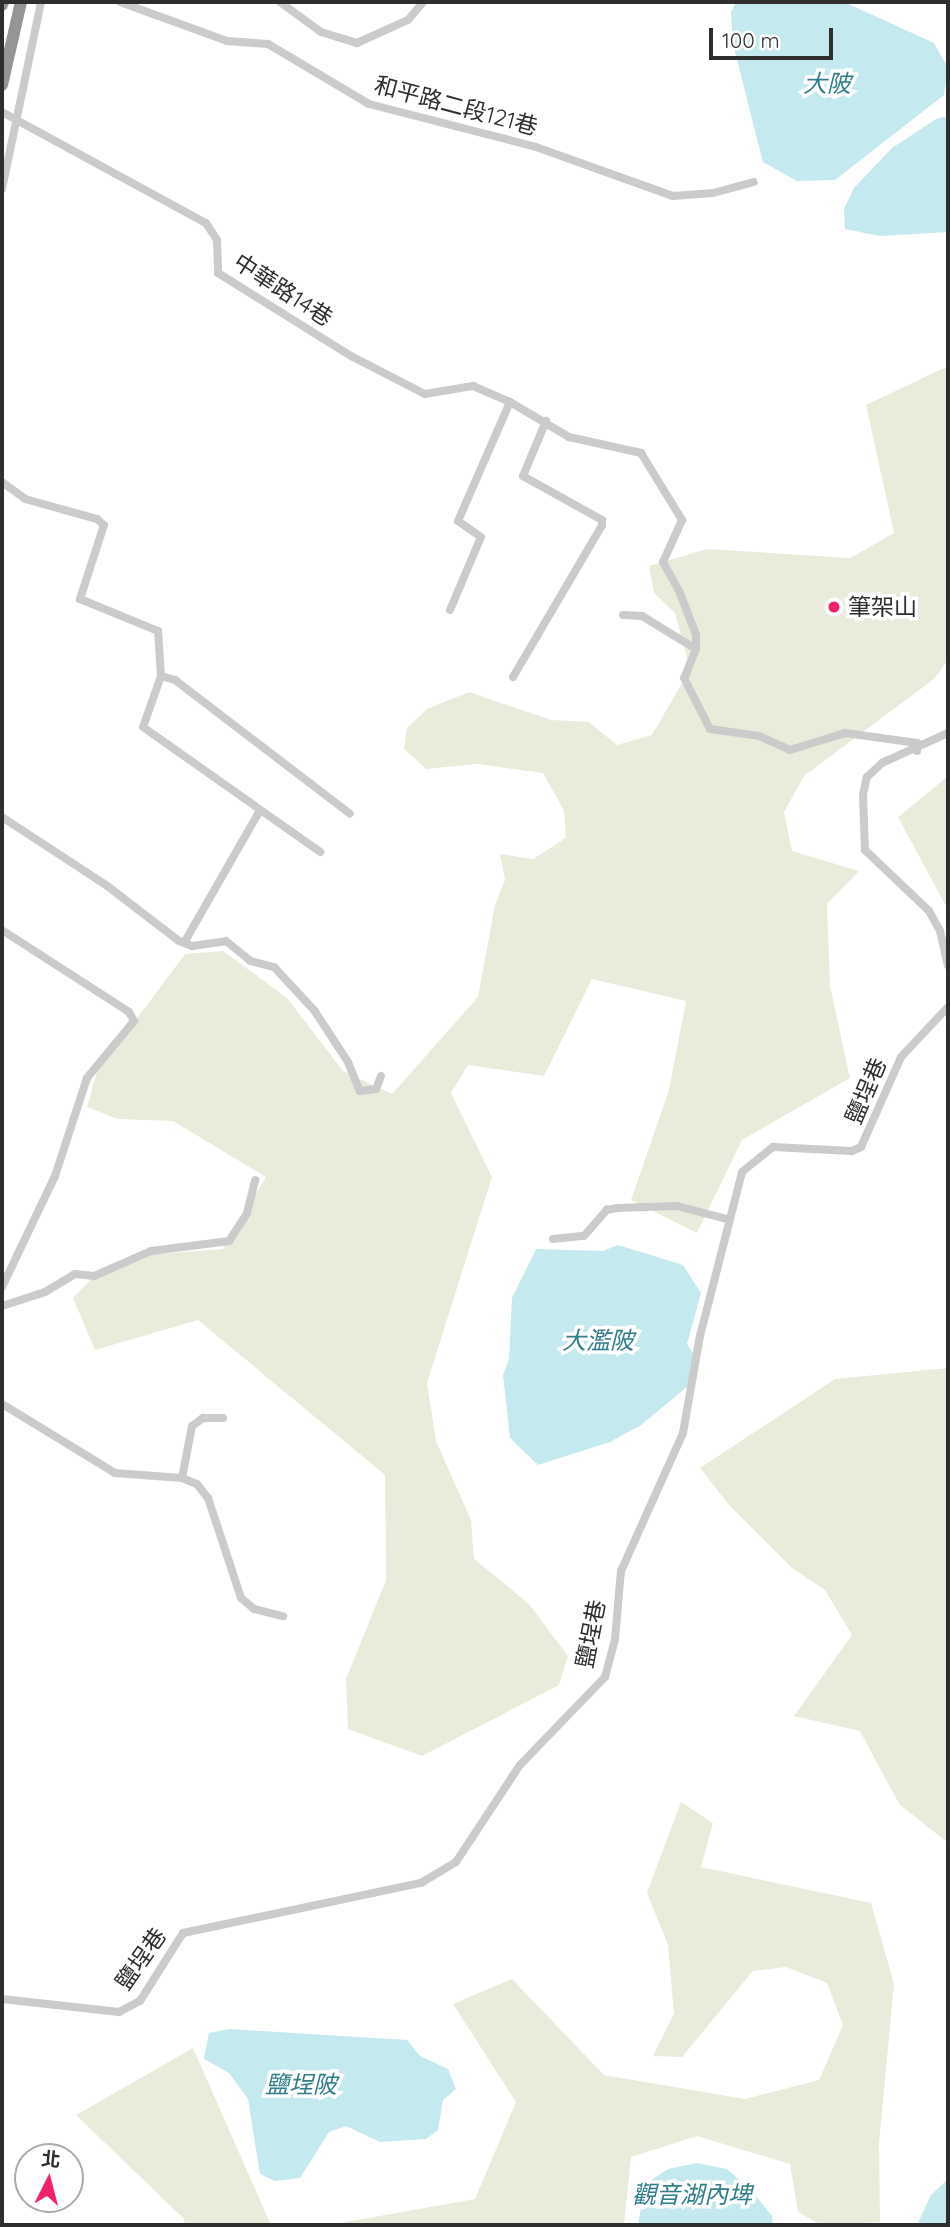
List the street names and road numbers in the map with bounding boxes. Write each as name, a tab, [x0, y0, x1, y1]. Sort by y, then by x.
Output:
street label: 和平路二段121巷	[371, 71, 541, 141]
street label: 中華路14巷	[228, 248, 338, 332]
street label: 鹽埕巷	[840, 1054, 892, 1128]
street label: 鹽埕巷	[571, 1598, 611, 1670]
street label: 鹽埕巷	[110, 1923, 172, 1995]

